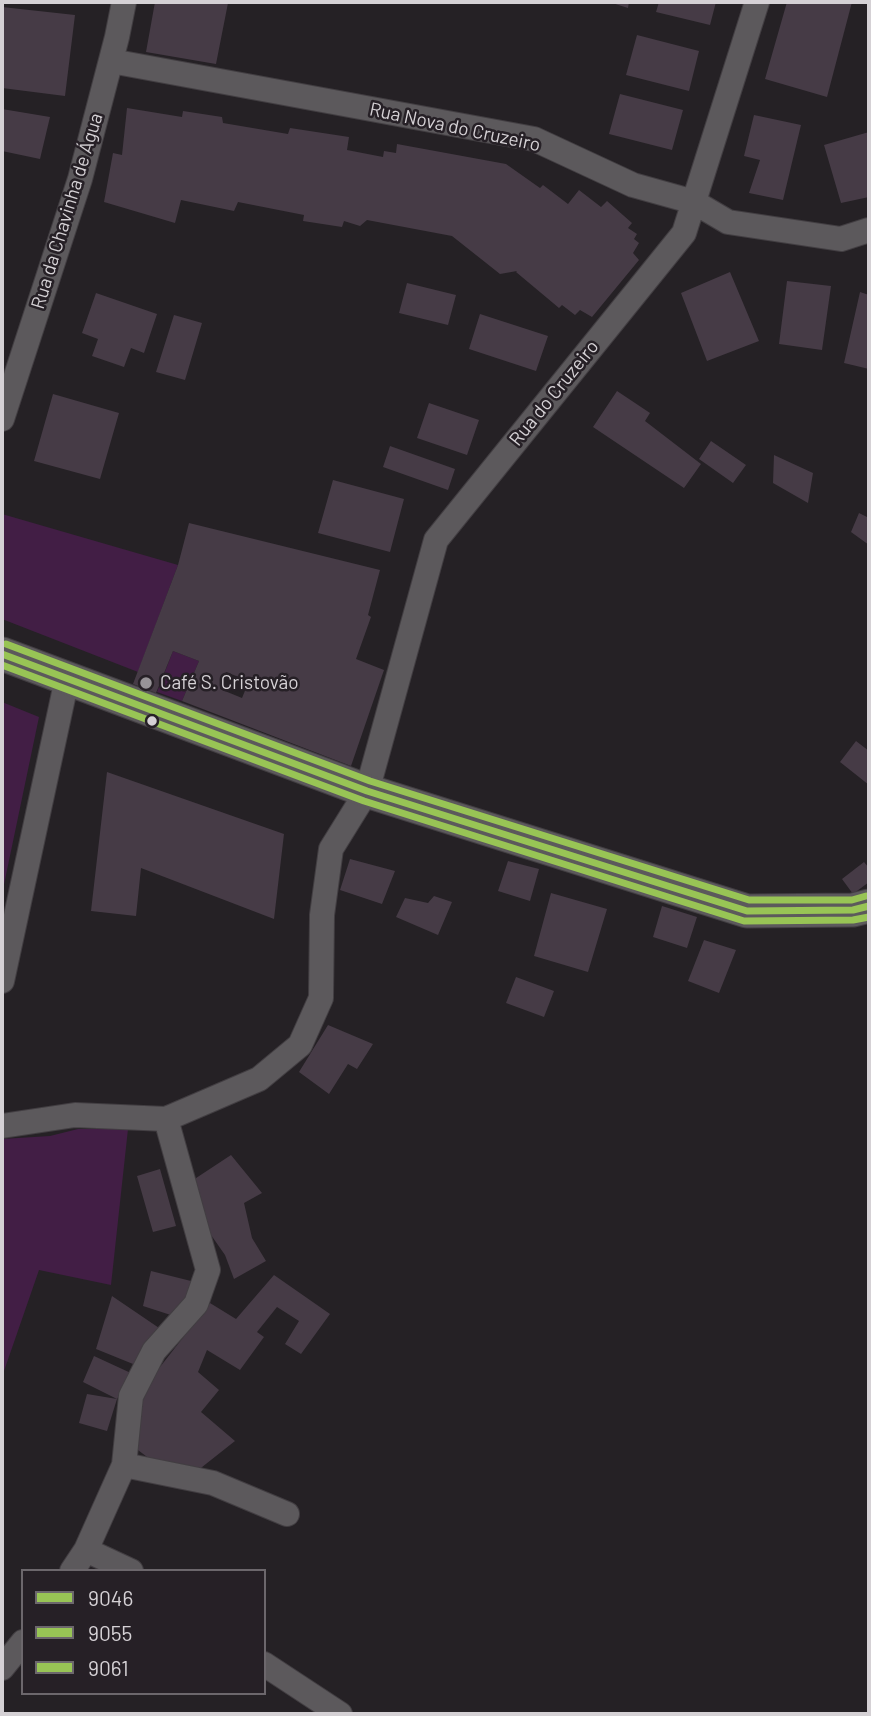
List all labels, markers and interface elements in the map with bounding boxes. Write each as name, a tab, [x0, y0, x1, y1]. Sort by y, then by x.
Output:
street label: Rua Nova do Cruzeiro	[367, 98, 543, 156]
street label: Rua da Chavinha de Água	[26, 110, 108, 312]
street label: Rua do Cruzeiro	[505, 336, 603, 450]
place label: Café S. Cristovão	[160, 672, 298, 694]
marker: Café S. Cristovão	[138, 675, 154, 691]
unlabelled marker	[145, 714, 159, 728]
legend	[21, 1569, 266, 1695]
text: 9046	[88, 1585, 133, 1610]
text: 9055	[88, 1620, 132, 1645]
text: 9061	[88, 1655, 129, 1680]

